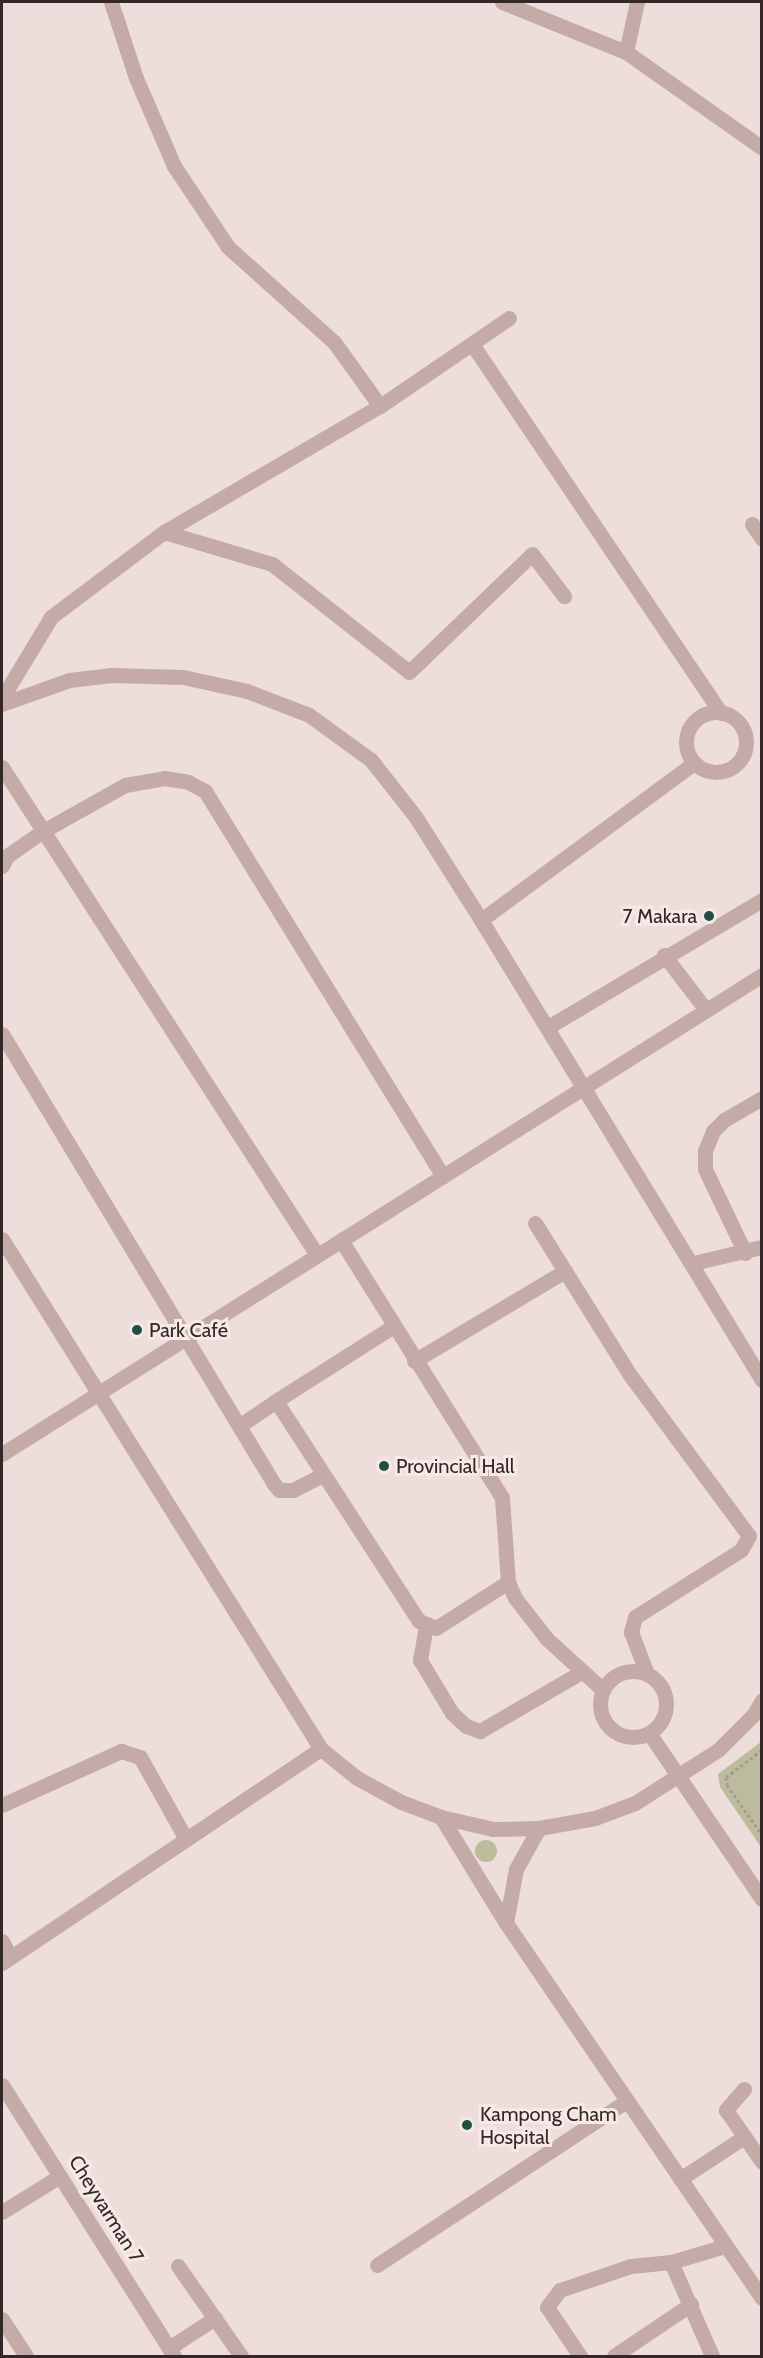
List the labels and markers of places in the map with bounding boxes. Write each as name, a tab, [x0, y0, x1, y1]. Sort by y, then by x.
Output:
place label: 7 Makara	[622, 904, 697, 928]
marker: 7 Makara	[702, 909, 716, 923]
place label: Park Café	[149, 1318, 228, 1342]
marker: Park Café	[130, 1323, 144, 1337]
place label: Provincial Hall	[396, 1454, 515, 1478]
marker: Provincial Hall	[377, 1459, 391, 1473]
place label: Kampong Cham Hospital	[480, 2102, 617, 2149]
marker: Kampong Cham Hospital	[458, 2116, 476, 2134]

